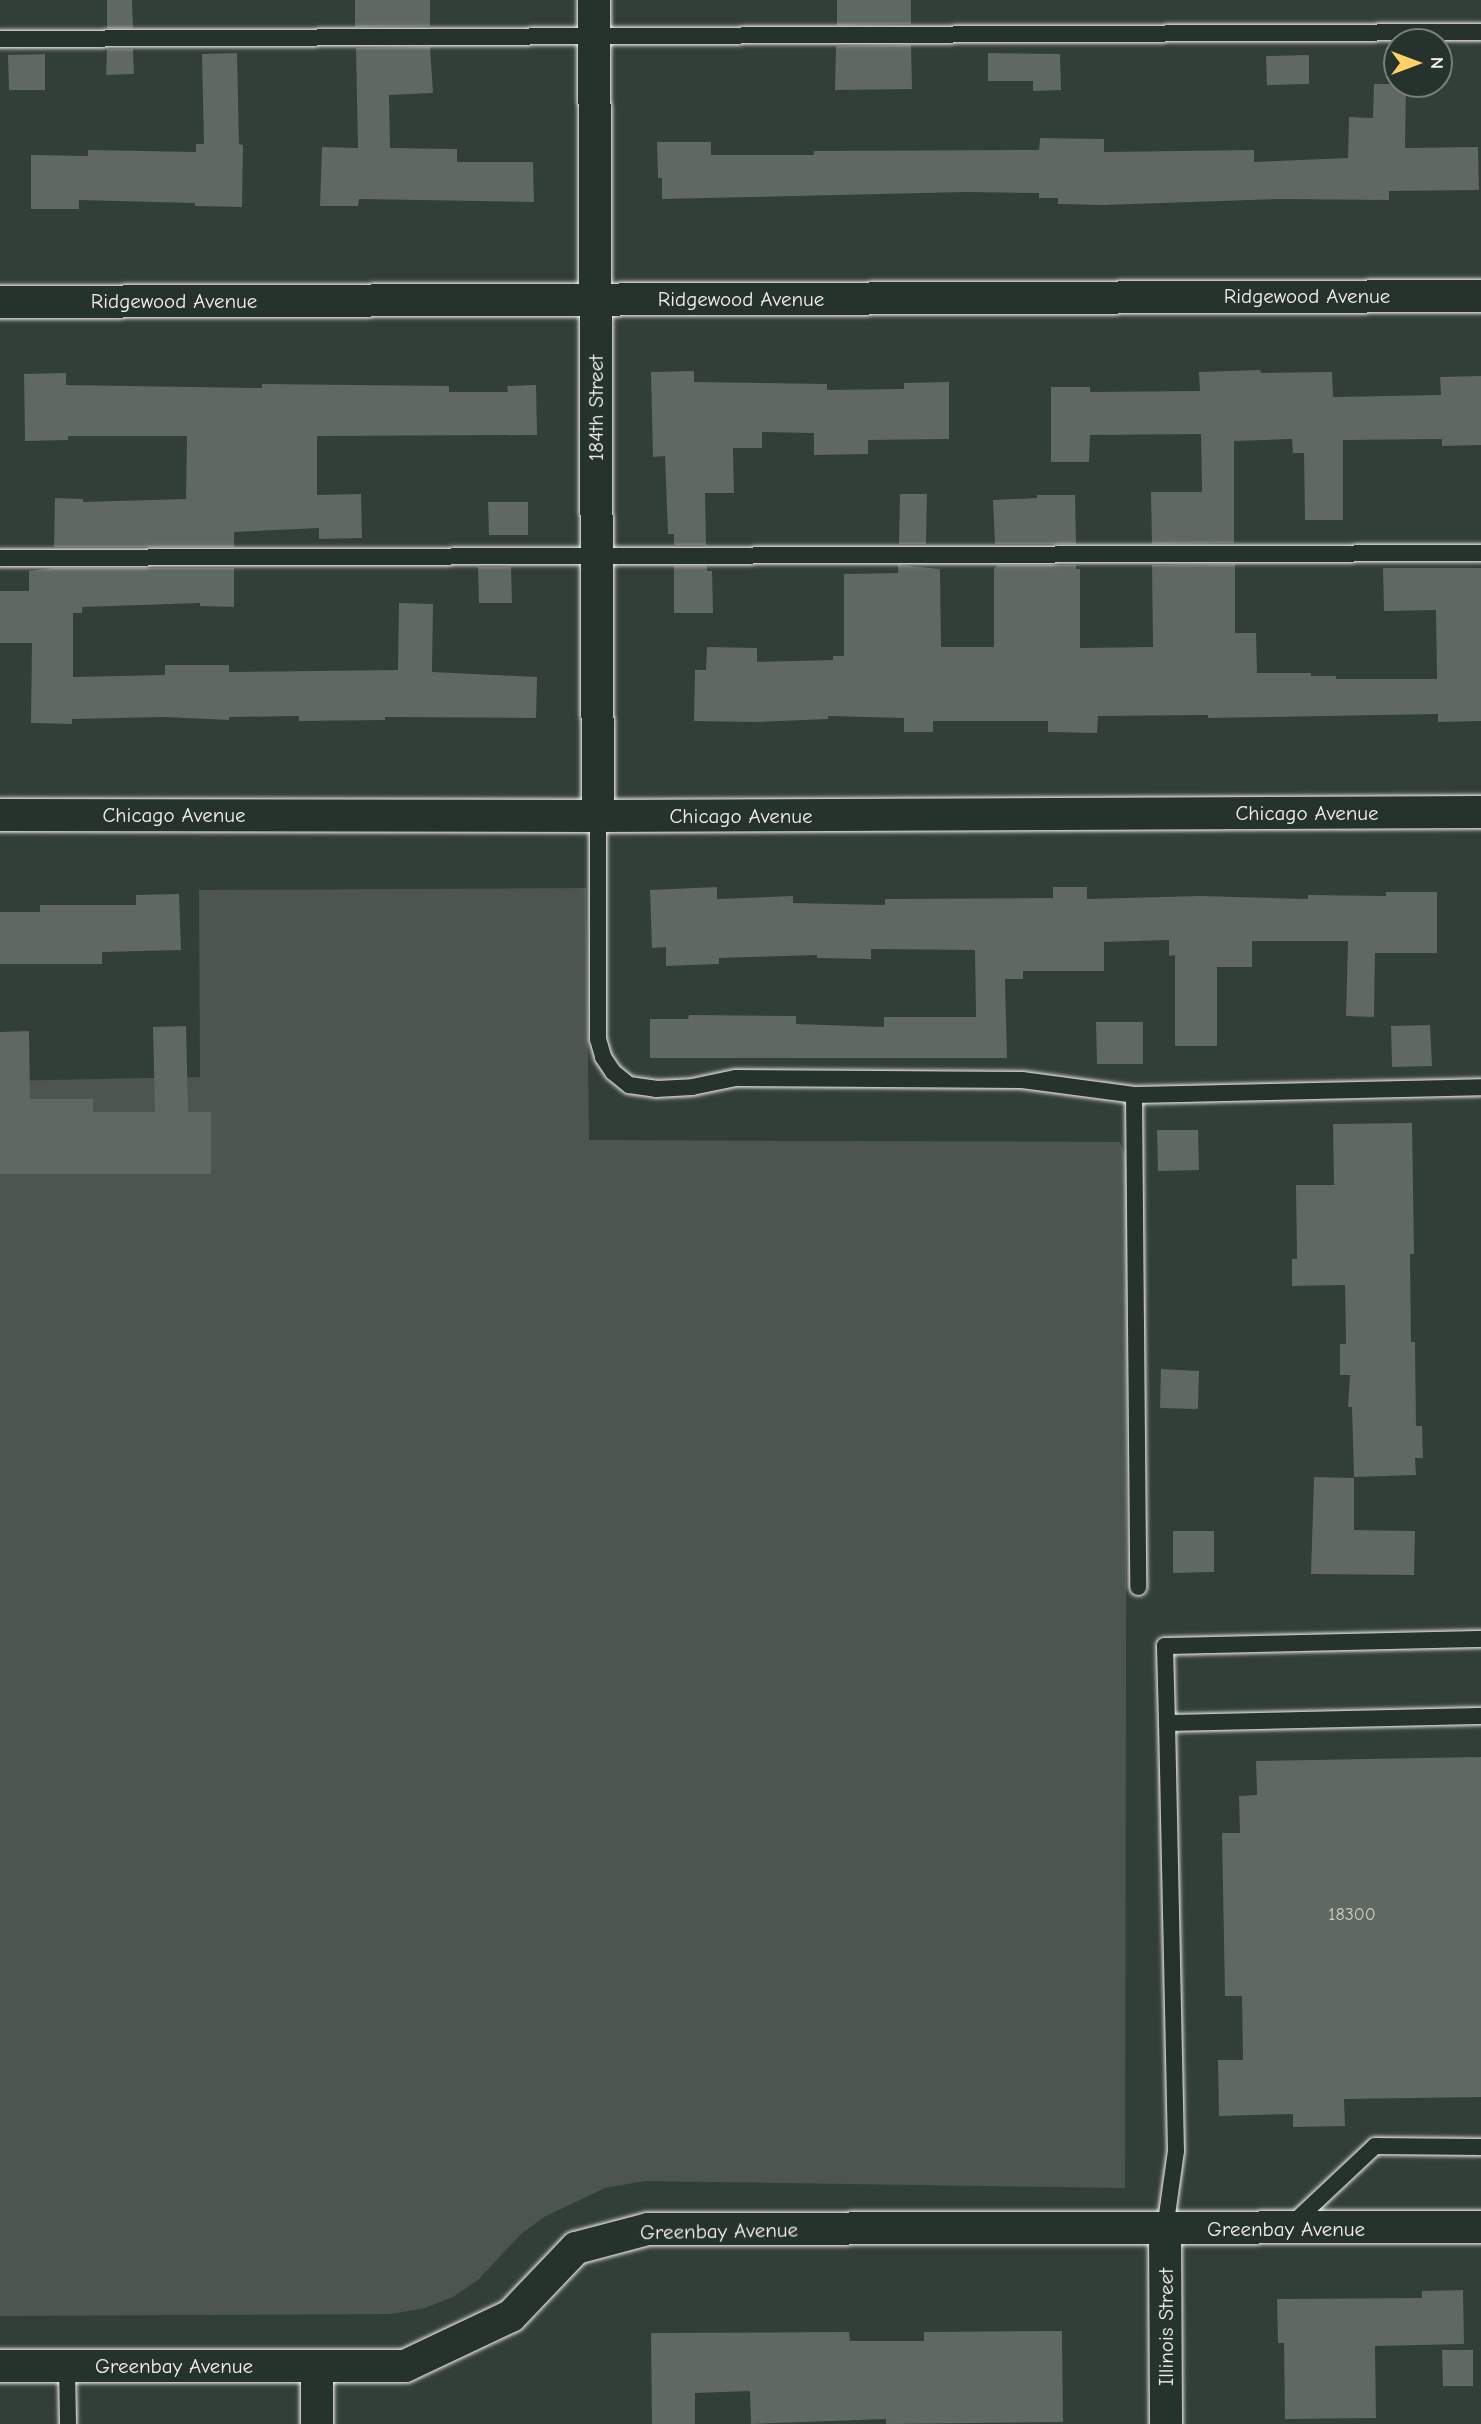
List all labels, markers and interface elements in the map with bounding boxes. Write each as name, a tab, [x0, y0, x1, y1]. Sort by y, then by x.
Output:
north arrow	[1383, 28, 1453, 98]
text: N	[1426, 57, 1448, 69]
street label: Ridgewood Avenue	[1224, 283, 1390, 309]
street label: Ridgewood Avenue	[658, 286, 824, 312]
street label: Ridgewood Avenue	[91, 288, 257, 314]
street label: 184th Street	[583, 355, 609, 461]
street label: Chicago Avenue	[1235, 800, 1379, 826]
street label: Chicago Avenue	[102, 802, 246, 828]
street label: Chicago Avenue	[669, 803, 813, 829]
house number: 18300	[1328, 1904, 1376, 1926]
street label: Greenbay Avenue	[1207, 2216, 1365, 2242]
street label: Greenbay Avenue	[640, 2217, 798, 2245]
street label: Illinois Street	[1153, 2268, 1179, 2386]
street label: Greenbay Avenue	[95, 2353, 253, 2379]

